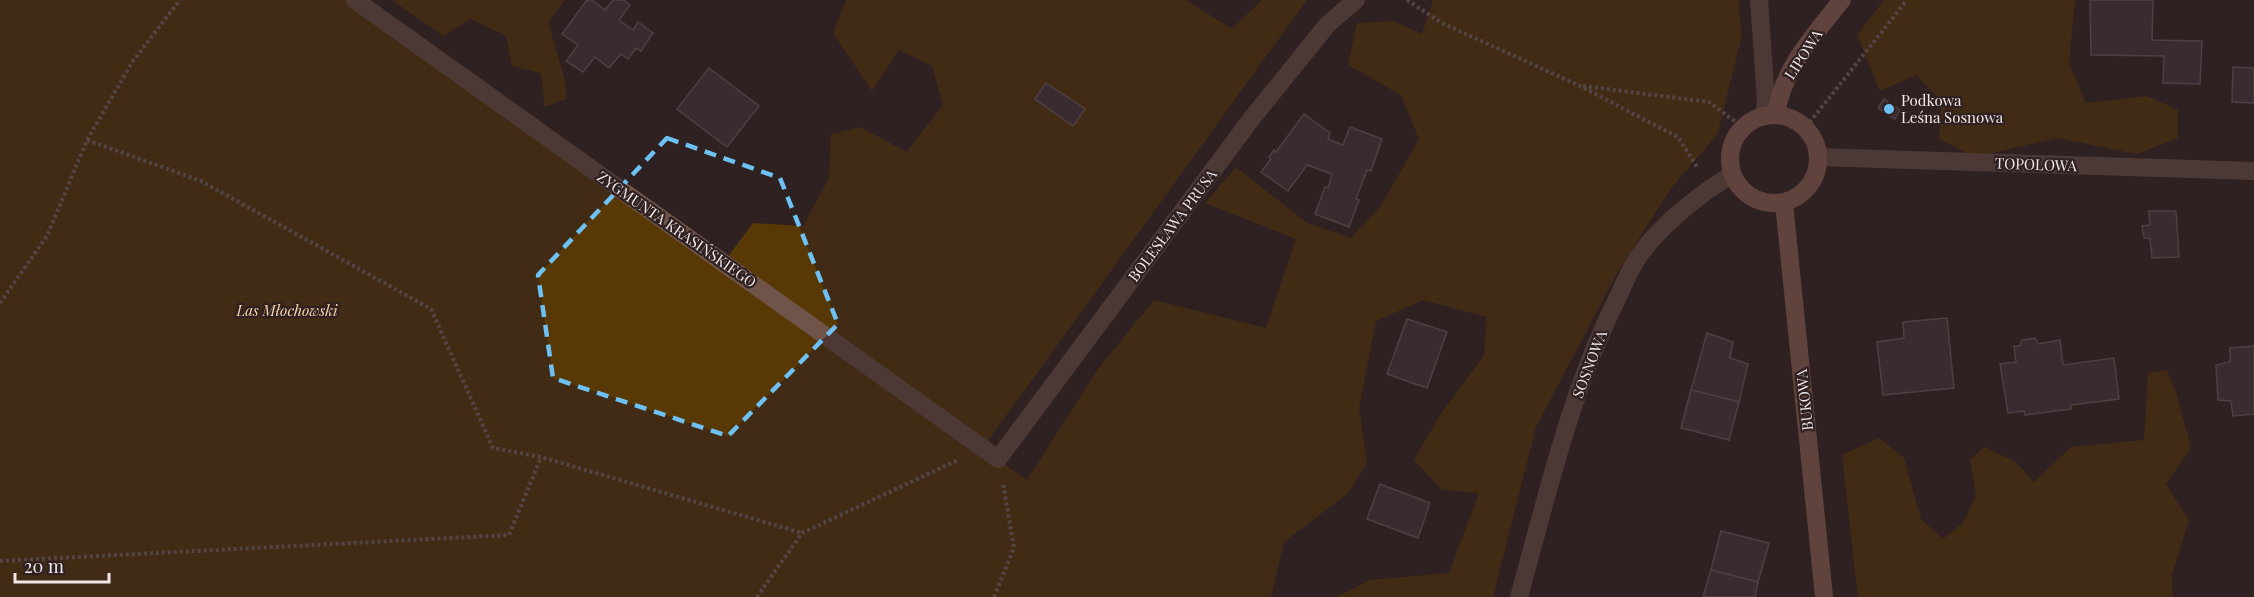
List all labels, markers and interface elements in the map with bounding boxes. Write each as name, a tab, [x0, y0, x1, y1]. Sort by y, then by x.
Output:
street label: LIPOWA	[1779, 25, 1827, 83]
place label: Podkowa Leśna Sosnowa	[1901, 90, 2004, 127]
marker: Podkowa Leśna Sosnowa	[1882, 102, 1896, 116]
street label: TOPOLOWA	[1995, 153, 2078, 175]
street label: BOLESŁAWA PRUSA	[1123, 164, 1221, 285]
street label: ZYGMUNTA KRASIŃSKIEGO	[593, 166, 761, 292]
park label: Las Młochowski	[235, 300, 338, 320]
street label: SOSNOWA	[1567, 327, 1611, 401]
street label: BUKOWA	[1791, 368, 1817, 432]
scale bar	[15, 546, 110, 584]
text: 20 m	[24, 554, 64, 578]

